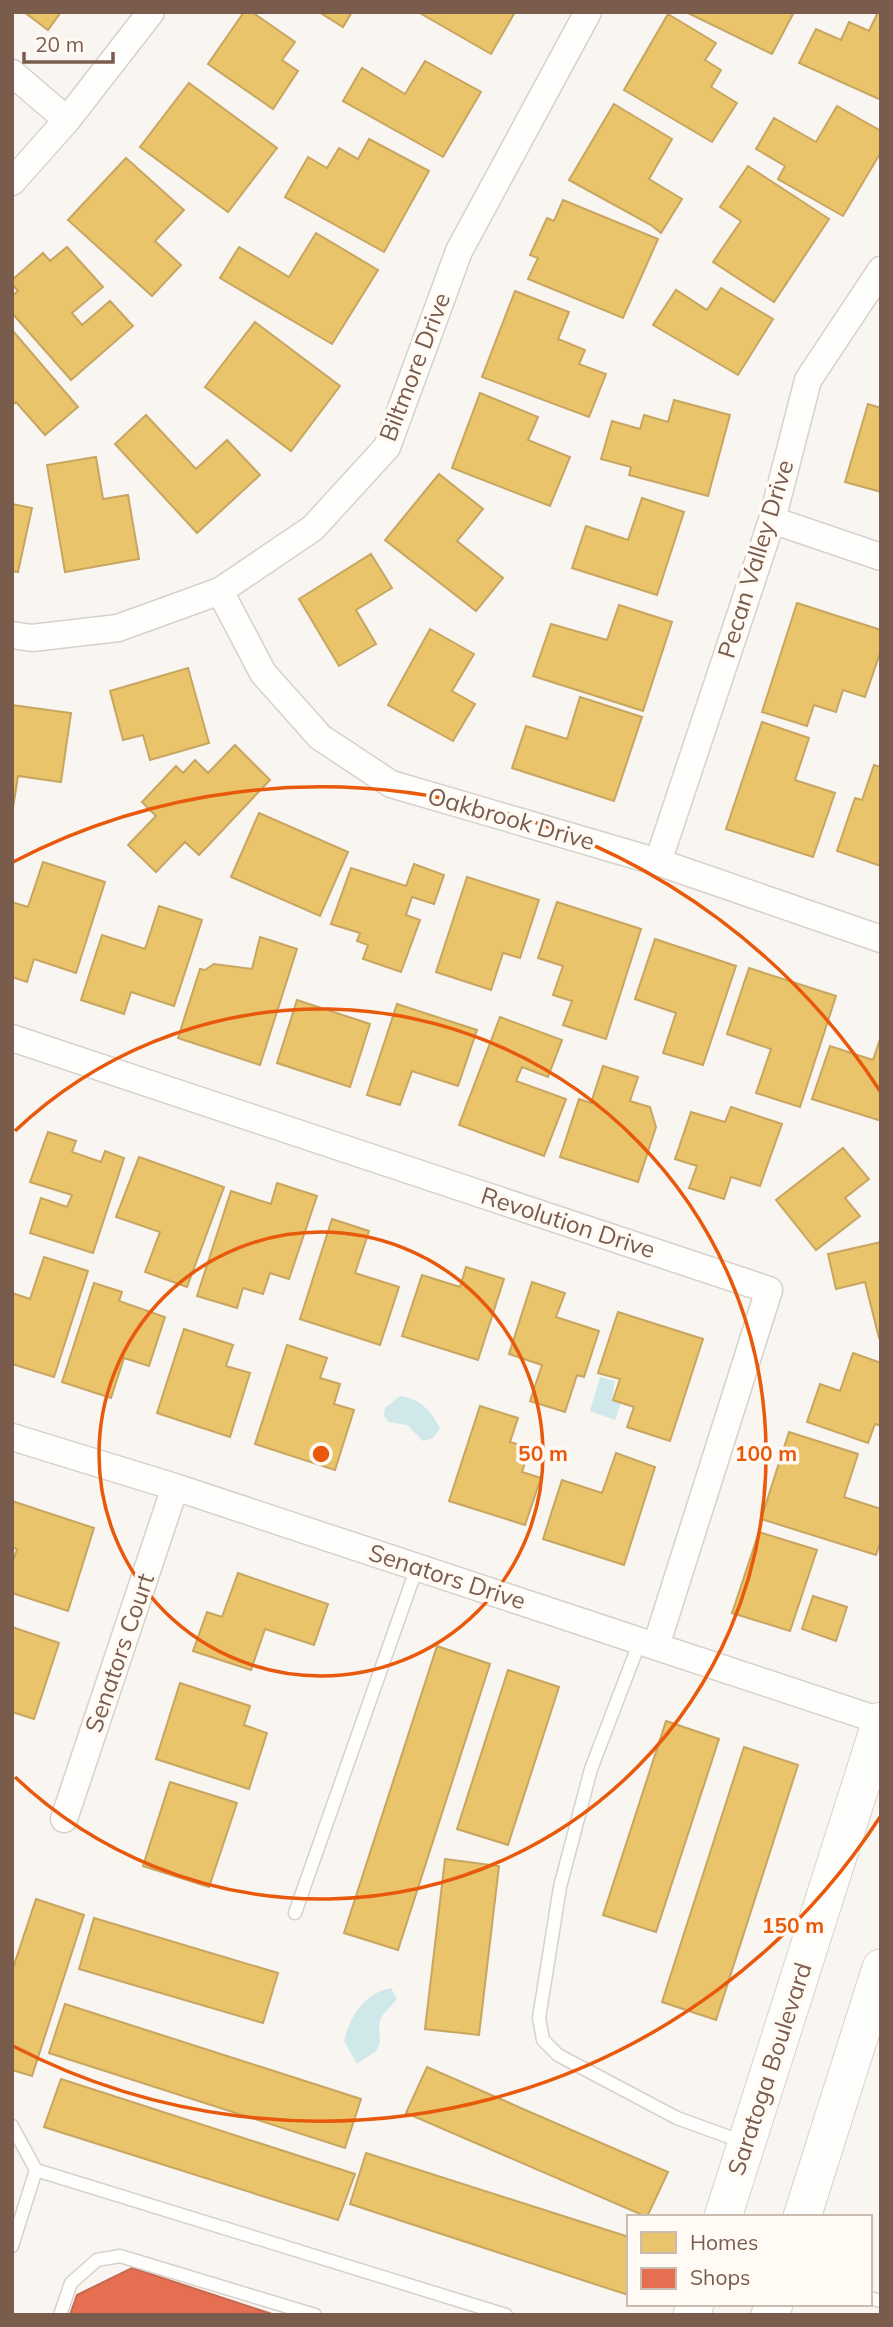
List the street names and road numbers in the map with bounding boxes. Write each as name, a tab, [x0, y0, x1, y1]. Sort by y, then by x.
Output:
street label: Biltmore Drive	[372, 288, 456, 445]
street label: Pecan Valley Drive	[711, 456, 799, 661]
street label: Oakbrook Drive	[424, 780, 598, 856]
street label: Revolution Drive	[478, 1180, 659, 1264]
street label: Senators Drive	[365, 1537, 530, 1616]
street label: Senators Court	[78, 1569, 160, 1736]
street label: Saratoga Boulevard	[721, 1959, 818, 2179]

